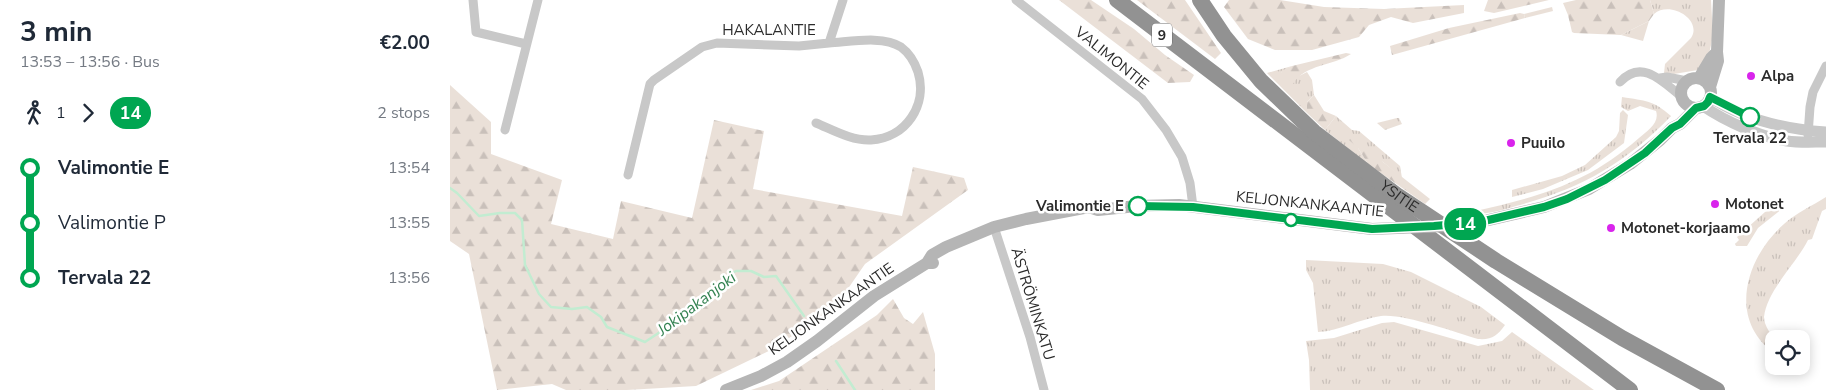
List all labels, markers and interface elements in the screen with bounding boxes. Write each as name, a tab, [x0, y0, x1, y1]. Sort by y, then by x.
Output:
text: 3 min	[20, 13, 92, 51]
street label: HAKALANTIE	[722, 20, 816, 40]
street label: VALIMONTIE	[1070, 21, 1153, 94]
road number: 9	[1152, 24, 1172, 46]
text: €2.00	[380, 30, 430, 56]
text: 13:53 – 13:56 · Bus	[20, 51, 160, 73]
place label: Alpa	[1761, 66, 1794, 86]
marker: Alpa	[1745, 70, 1757, 82]
icon: walk	[20, 99, 48, 127]
icon: forward	[74, 99, 102, 127]
text: 14	[120, 101, 141, 125]
text: 1	[56, 102, 66, 124]
text: 2 stops	[377, 102, 430, 124]
marker: Tervala 22	[1740, 107, 1760, 127]
place label: Tervala 22	[1713, 128, 1787, 148]
place label: Puuilo	[1521, 133, 1566, 153]
marker: Puuilo	[1505, 137, 1517, 149]
text: Valimontie E	[58, 155, 169, 181]
text: 13:54	[388, 157, 430, 179]
street label: YSITIE	[1375, 175, 1423, 217]
street label: KELJONKANKAANTIE	[1235, 186, 1385, 222]
place label: Motonet	[1725, 194, 1784, 214]
place label: Valimontie E	[1035, 196, 1124, 216]
marker: Valimontie E	[1128, 196, 1148, 216]
marker: Motonet	[1709, 198, 1721, 210]
line badge: 14	[1442, 208, 1488, 240]
text: Valimontie P	[58, 210, 166, 236]
text: 13:55	[388, 212, 430, 234]
text: 14	[1454, 212, 1476, 236]
unlabelled marker	[1284, 213, 1298, 227]
place label: Motonet-korjaamo	[1621, 218, 1751, 238]
marker: Motonet-korjaamo	[1605, 222, 1617, 234]
street label: ÄSTRÖMINKATU	[1006, 245, 1060, 363]
street label: KELJONKANKAANTIE	[764, 258, 898, 360]
text: Tervala 22	[58, 265, 151, 291]
text: 13:56	[388, 267, 430, 289]
water label: Jokipakanjoki	[652, 267, 741, 341]
map controls	[1765, 330, 1810, 375]
button: locate	[1765, 330, 1810, 375]

